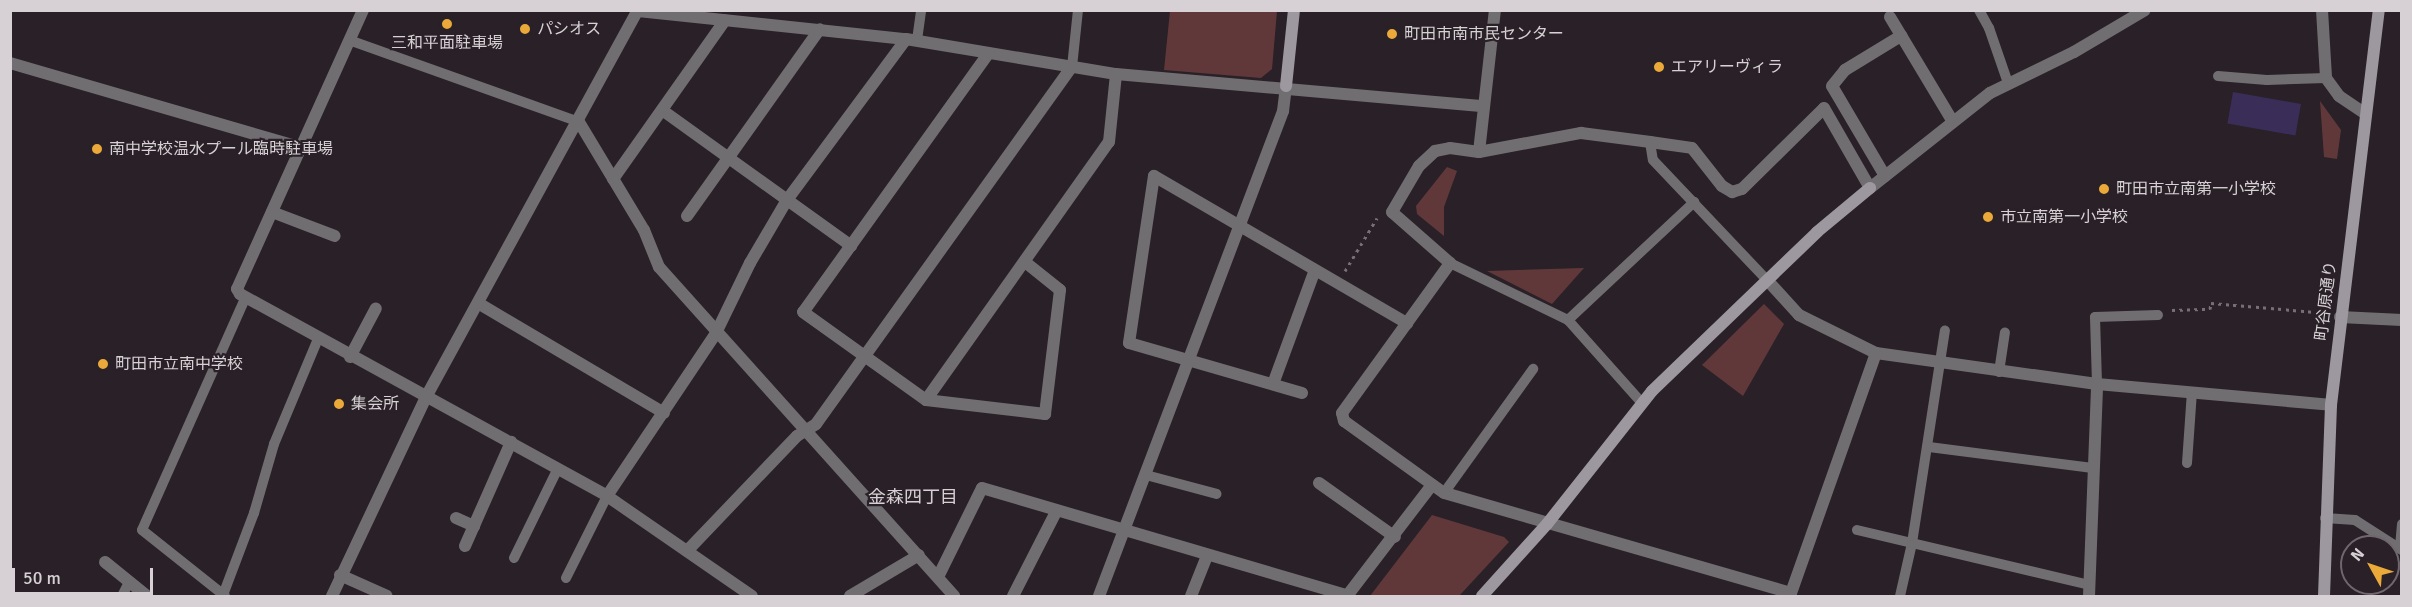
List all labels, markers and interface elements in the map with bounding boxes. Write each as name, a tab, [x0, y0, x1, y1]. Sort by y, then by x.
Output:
marker: 三和平面駐車場	[440, 17, 454, 31]
place label: パシオス	[537, 19, 601, 39]
marker: パシオス	[518, 22, 532, 36]
place label: 町田市南市民センター	[1404, 24, 1564, 44]
marker: 町田市南市民センター	[1385, 27, 1399, 41]
place label: 三和平面駐車場	[391, 33, 503, 53]
place label: エアリーヴィラ	[1671, 57, 1783, 77]
marker: エアリーヴィラ	[1652, 60, 1666, 74]
place label: 南中学校温水プール臨時駐車場	[109, 139, 333, 159]
marker: 南中学校温水プール臨時駐車場	[90, 142, 104, 156]
place label: 町田市立南第一小学校	[2116, 179, 2276, 199]
marker: 町田市立南第一小学校	[2097, 182, 2111, 196]
place label: 市立南第一小学校	[2000, 207, 2128, 227]
marker: 市立南第一小学校	[1981, 210, 1995, 224]
street label: 町谷原通り	[2312, 260, 2340, 342]
place label: 町田市立南中学校	[115, 354, 243, 374]
marker: 町田市立南中学校	[96, 357, 110, 371]
place label: 集会所	[351, 394, 399, 414]
marker: 集会所	[332, 397, 346, 411]
district label: 金森四丁目	[868, 486, 958, 508]
north arrow	[2340, 535, 2400, 595]
text: N	[2346, 544, 2369, 565]
scale bar	[15, 556, 156, 594]
text: 50 m	[23, 567, 61, 589]

